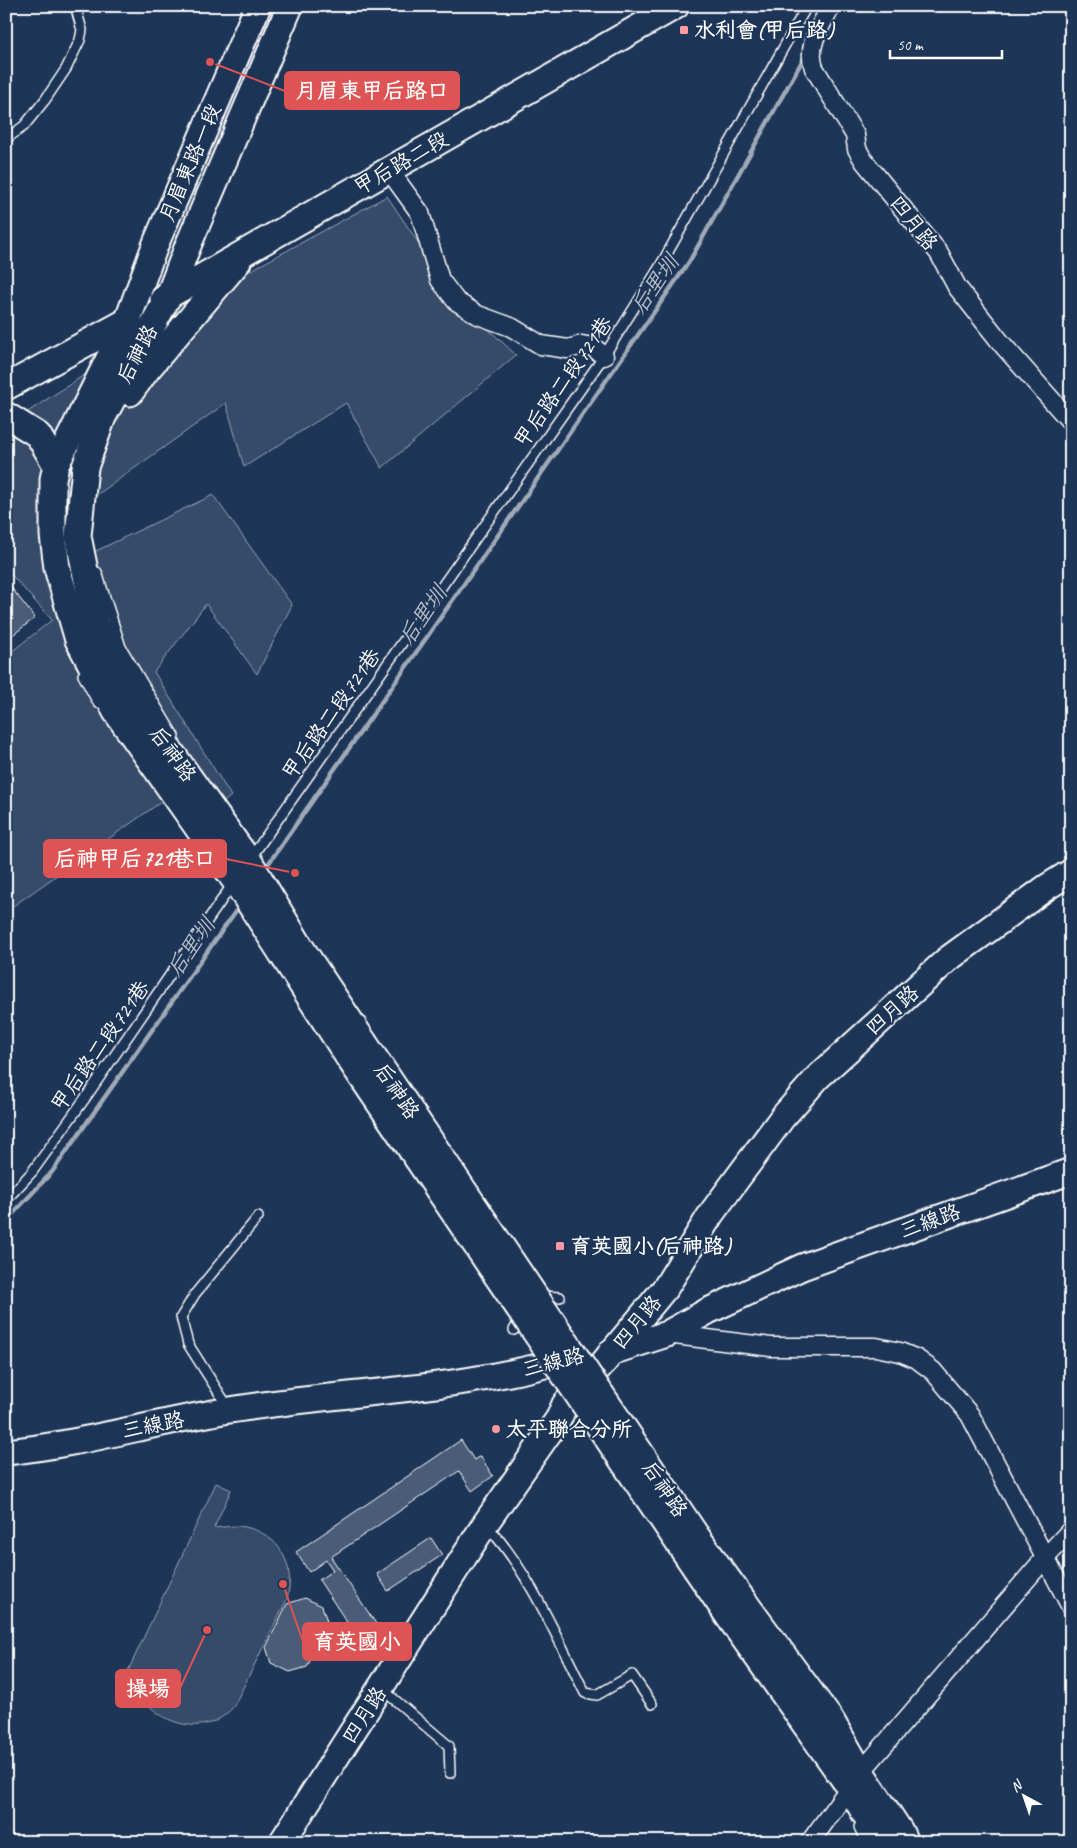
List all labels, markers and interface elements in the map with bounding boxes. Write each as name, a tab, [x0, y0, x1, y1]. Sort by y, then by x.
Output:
place label: 水利會(甲后路)	[694, 17, 836, 43]
marker: 水利會(甲后路)	[678, 24, 690, 36]
scale bar	[890, 28, 1002, 60]
text: 50 m	[897, 36, 924, 55]
callout: 月眉東甲后路口	[285, 72, 459, 109]
text: 月眉東甲后路口	[295, 77, 449, 105]
street label: 月眉東路一段	[153, 100, 227, 226]
street label: 甲后路二段	[349, 125, 453, 201]
street label: 四月路	[884, 190, 944, 256]
water label: 后里圳	[624, 248, 686, 320]
street label: 甲后路二段721巷	[508, 311, 618, 453]
street label: 后神路	[111, 320, 163, 388]
water label: 后里圳	[392, 579, 454, 651]
street label: 甲后路二段721巷	[276, 643, 386, 785]
street label: 后神路	[144, 721, 202, 787]
callout: 后神甲后721巷口	[44, 840, 226, 877]
text: 后神甲后721巷口	[54, 845, 216, 873]
water label: 后里圳	[160, 911, 222, 983]
street label: 甲后路二段721巷	[45, 975, 155, 1117]
street label: 四月路	[860, 979, 924, 1041]
street label: 后神路	[369, 1058, 425, 1124]
street label: 三線路	[896, 1198, 964, 1244]
place label: 育英國小(后神路)	[570, 1233, 733, 1259]
marker: 育英國小(后神路)	[554, 1240, 566, 1252]
street label: 四月路	[607, 1290, 667, 1354]
street label: 三線路	[519, 1342, 587, 1382]
street label: 三線路	[120, 1406, 186, 1444]
place label: 太平聯合分所	[506, 1416, 632, 1442]
marker: 太平聯合分所	[490, 1423, 502, 1435]
street label: 后神路	[637, 1456, 693, 1522]
callout: 育英國小	[303, 1623, 411, 1660]
text: 育英國小	[313, 1628, 401, 1656]
callout: 操場	[116, 1670, 180, 1707]
text: 操場	[126, 1675, 170, 1703]
street label: 四月路	[336, 1682, 392, 1748]
north arrow	[1000, 1770, 1050, 1820]
text: N	[1007, 1776, 1027, 1796]

